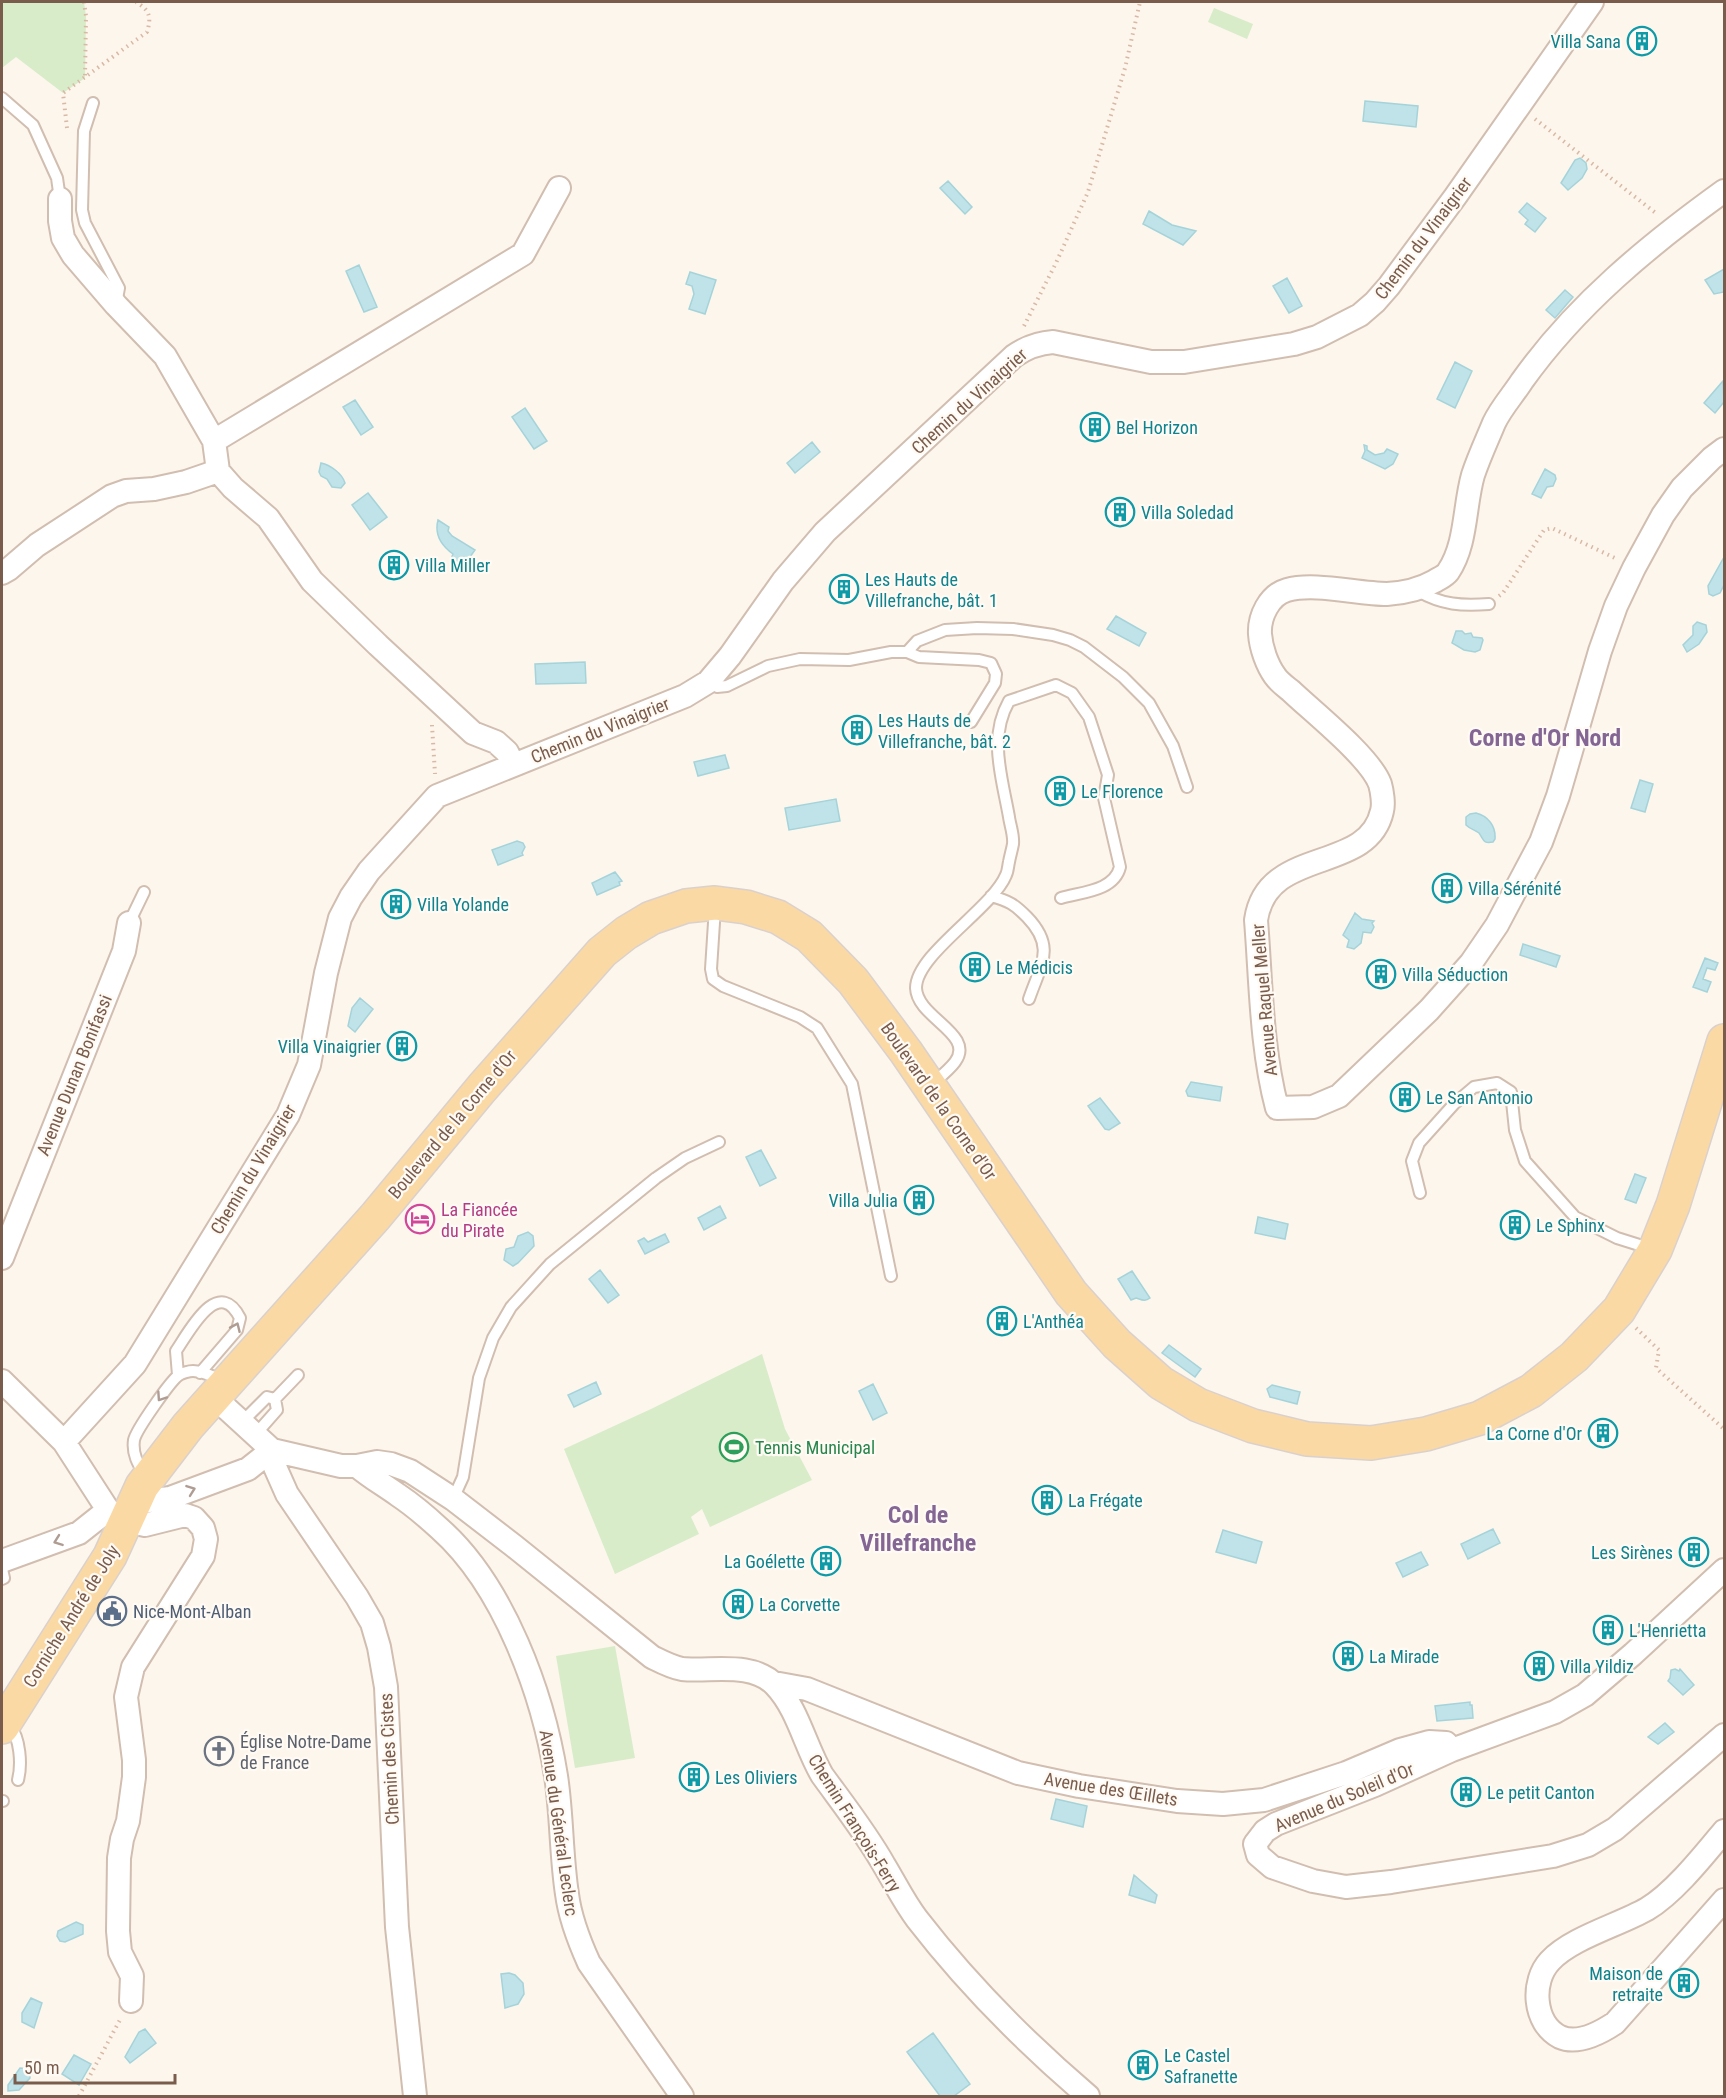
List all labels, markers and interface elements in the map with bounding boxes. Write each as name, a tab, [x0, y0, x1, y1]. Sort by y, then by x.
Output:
building icon: Villa Sana	[1626, 25, 1658, 57]
place label: Villa Sana	[1550, 31, 1621, 52]
street label: Chemin du Vinaigrier	[1370, 172, 1476, 303]
street label: Chemin du Vinaigrier	[907, 343, 1031, 458]
building icon: Bel Horizon	[1079, 411, 1111, 443]
place label: Bel Horizon	[1116, 417, 1198, 438]
building icon: Villa Soledad	[1104, 496, 1136, 528]
place label: Villa Soledad	[1141, 502, 1234, 523]
building icon: Villa Miller	[378, 549, 410, 581]
place label: Villa Miller	[415, 555, 491, 576]
place label: Les Hauts de Villefranche, bât. 1	[865, 569, 998, 611]
building icon: Les Hauts de Villefranche, bât. 1	[828, 573, 860, 605]
street label: Chemin du Vinaigrier	[528, 692, 673, 767]
place label: Les Hauts de Villefranche, bât. 2	[878, 710, 1011, 752]
building icon: Les Hauts de Villefranche, bât. 2	[841, 714, 873, 746]
district label: Corne d'Or Nord	[1469, 724, 1621, 752]
building icon: Le Florence	[1044, 775, 1076, 807]
place label: Le Florence	[1081, 781, 1163, 802]
building icon: Villa Sérénité	[1431, 872, 1463, 904]
place label: Villa Sérénité	[1468, 878, 1561, 899]
building icon: Villa Yolande	[380, 888, 412, 920]
place label: Villa Yolande	[417, 894, 509, 915]
street label: Avenue Raquel Meller	[1247, 922, 1281, 1077]
building icon: Le Médicis	[959, 951, 991, 983]
place label: Le Médicis	[996, 957, 1073, 978]
building icon: Villa Séduction	[1365, 958, 1397, 990]
place label: Villa Séduction	[1402, 964, 1508, 985]
street label: Avenue Dunan Bonifassi	[32, 991, 116, 1159]
street label: Boulevard de la Corne d'Or	[877, 1018, 1002, 1184]
building icon: Villa Vinaigrier	[386, 1030, 418, 1062]
place label: Villa Vinaigrier	[278, 1036, 382, 1057]
street label: Boulevard de la Corne d'Or	[384, 1045, 521, 1203]
building icon: Le San Antonio	[1389, 1081, 1421, 1113]
place label: Le San Antonio	[1426, 1087, 1533, 1108]
street label: Chemin du Vinaigrier	[206, 1100, 300, 1238]
building icon: Villa Julia	[903, 1184, 935, 1216]
place label: Villa Julia	[828, 1190, 898, 1211]
place label: La Fiancée du Pirate	[441, 1199, 518, 1241]
hotel icon: La Fiancée du Pirate	[404, 1203, 436, 1235]
building icon: Le Sphinx	[1499, 1209, 1531, 1241]
place label: Le Sphinx	[1536, 1215, 1605, 1236]
building icon: L'Anthéa	[986, 1305, 1018, 1337]
place label: L'Anthéa	[1023, 1311, 1084, 1332]
one-way arrow	[228, 1322, 240, 1333]
one-way arrow	[156, 1391, 168, 1401]
building icon: La Corne d'Or	[1587, 1417, 1619, 1449]
place label: La Corne d'Or	[1486, 1423, 1583, 1444]
sports icon: Tennis Municipal	[718, 1431, 750, 1463]
place label: Tennis Municipal	[755, 1437, 875, 1458]
building icon: La Frégate	[1031, 1484, 1063, 1516]
one-way arrow	[185, 1485, 196, 1498]
place label: La Frégate	[1068, 1490, 1143, 1511]
district label: Col de Villefranche	[860, 1501, 976, 1557]
one-way arrow	[54, 1533, 64, 1546]
building icon: Les Sirènes	[1678, 1536, 1710, 1568]
street label: Corniche André de Joly	[19, 1541, 124, 1691]
place label: Les Sirènes	[1591, 1542, 1673, 1563]
building icon: La Goélette	[810, 1545, 842, 1577]
place label: La Goélette	[724, 1551, 805, 1572]
building icon: La Corvette	[722, 1588, 754, 1620]
place label: La Corvette	[759, 1594, 840, 1615]
public building icon: Nice-Mont-Alban	[96, 1595, 128, 1627]
place label: Nice-Mont-Alban	[133, 1601, 251, 1622]
building icon: L'Henrietta	[1592, 1614, 1624, 1646]
place label: L'Henrietta	[1629, 1620, 1706, 1641]
building icon: La Mirade	[1332, 1640, 1364, 1672]
place label: La Mirade	[1369, 1646, 1439, 1667]
building icon: Villa Yildiz	[1523, 1650, 1555, 1682]
place label: Villa Yildiz	[1560, 1656, 1634, 1677]
street label: Chemin des Cistes	[375, 1692, 403, 1826]
street label: Avenue du Général Leclerc	[536, 1729, 582, 1917]
place label: Église Notre-Dame de France	[240, 1731, 371, 1773]
church icon: Église Notre-Dame de France	[203, 1735, 235, 1767]
street label: Chemin François-Ferry	[804, 1750, 906, 1896]
street label: Avenue du Soleil d'Or	[1271, 1758, 1417, 1836]
building icon: Les Oliviers	[678, 1761, 710, 1793]
place label: Les Oliviers	[715, 1767, 797, 1788]
street label: Avenue des Œillets	[1043, 1768, 1179, 1810]
building icon: Le petit Canton	[1450, 1776, 1482, 1808]
place label: Le petit Canton	[1487, 1782, 1595, 1803]
place label: Maison de retraite	[1589, 1963, 1663, 2005]
building icon: Maison de retraite	[1668, 1967, 1700, 1999]
place label: Le Castel Safranette	[1164, 2045, 1238, 2087]
scale bar	[15, 2047, 176, 2085]
building icon: Le Castel Safranette	[1127, 2049, 1159, 2081]
text: 50 m	[24, 2057, 59, 2078]

